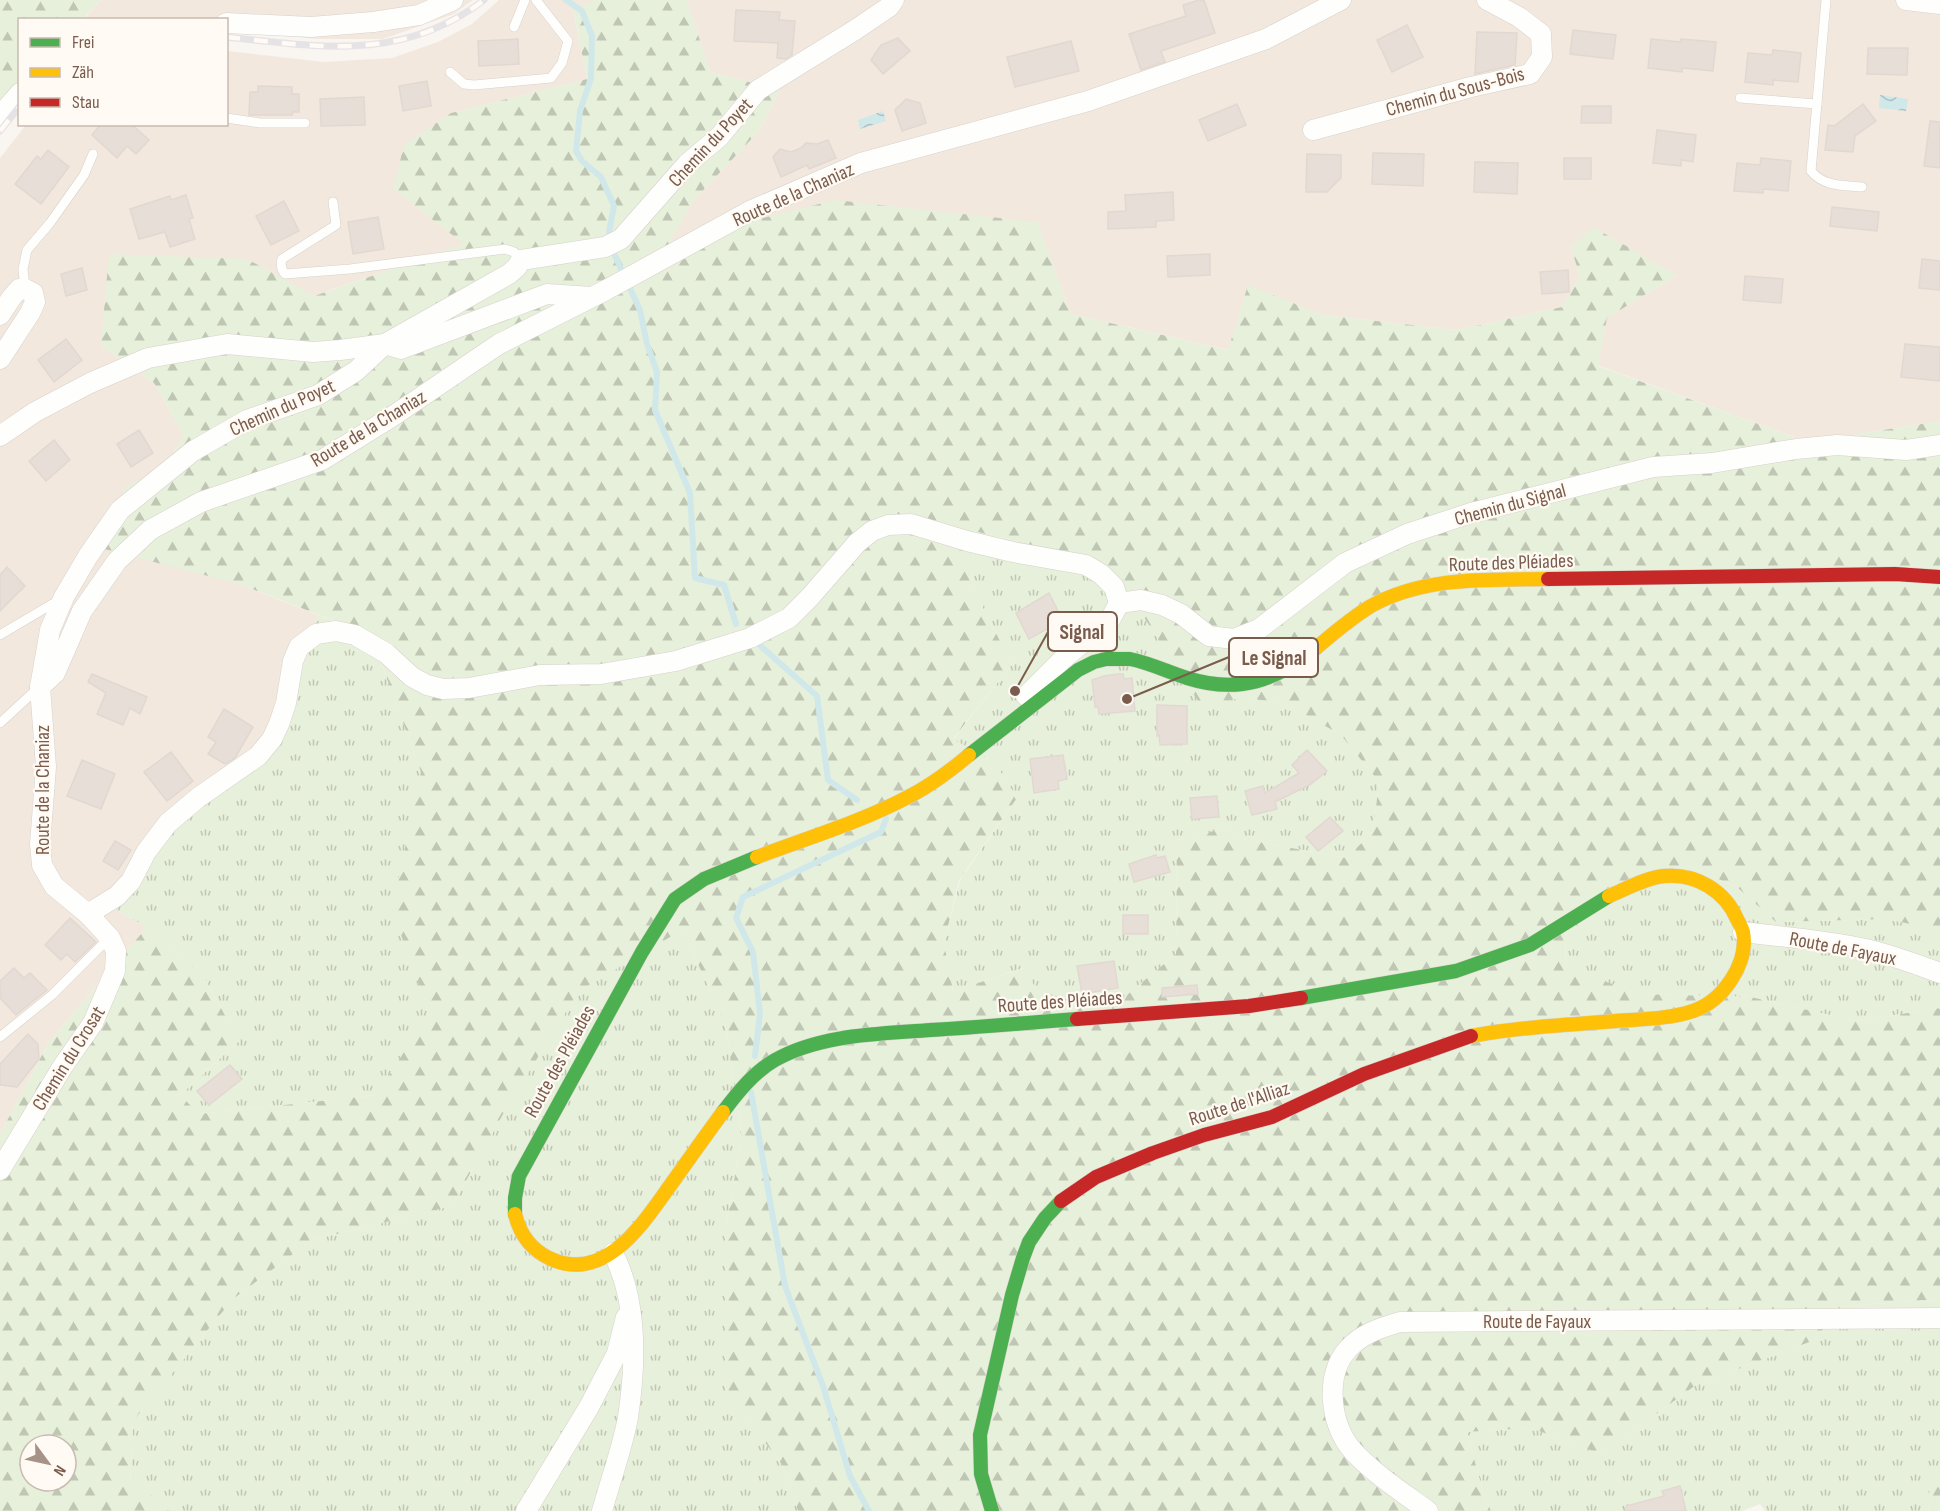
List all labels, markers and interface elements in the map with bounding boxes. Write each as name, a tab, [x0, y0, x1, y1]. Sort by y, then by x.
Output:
legend	[18, 18, 228, 126]
text: Frei	[72, 32, 94, 53]
text: Zäh	[72, 62, 94, 83]
street label: Chemin du Sous-Bois	[1383, 62, 1527, 122]
text: Stau	[72, 92, 100, 113]
street label: Chemin du Poyet	[664, 93, 758, 192]
street label: Route de la Chaniaz	[729, 157, 858, 232]
street label: Chemin du Poyet	[226, 374, 339, 442]
street label: Route de la Chaniaz	[307, 385, 430, 473]
street label: Chemin du Signal	[1452, 479, 1569, 531]
street label: Route des Pléiades	[1448, 549, 1574, 577]
callout: Signal	[1048, 612, 1117, 651]
text: Signal	[1060, 620, 1104, 645]
callout: Le Signal	[1229, 638, 1318, 677]
text: Le Signal	[1241, 646, 1307, 671]
street label: Route de la Chaniaz	[31, 725, 55, 855]
street label: Route de Fayaux	[1787, 927, 1899, 971]
street label: Route des Pléiades	[997, 986, 1123, 1018]
street label: Route des Pléiades	[519, 1001, 601, 1122]
street label: Chemin du Crosat	[27, 1002, 110, 1115]
street label: Route de l'Alliaz	[1186, 1076, 1293, 1132]
street label: Route de Fayaux	[1483, 1310, 1592, 1334]
north arrow	[18, 1433, 78, 1493]
text: N	[49, 1462, 70, 1479]

